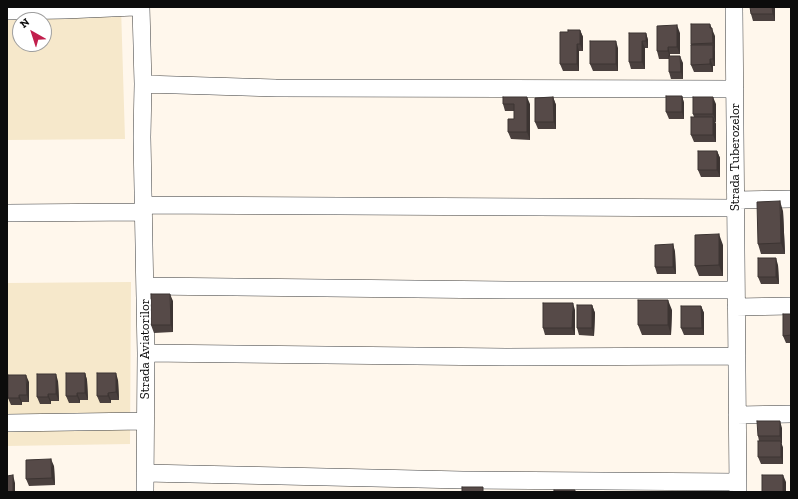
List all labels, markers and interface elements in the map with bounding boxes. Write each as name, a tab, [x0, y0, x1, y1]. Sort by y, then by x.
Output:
north arrow	[12, 12, 52, 52]
text: N	[17, 15, 32, 31]
street label: Strada Tuberozelor	[727, 103, 743, 211]
street label: Strada Aviatorilor	[137, 299, 153, 399]

